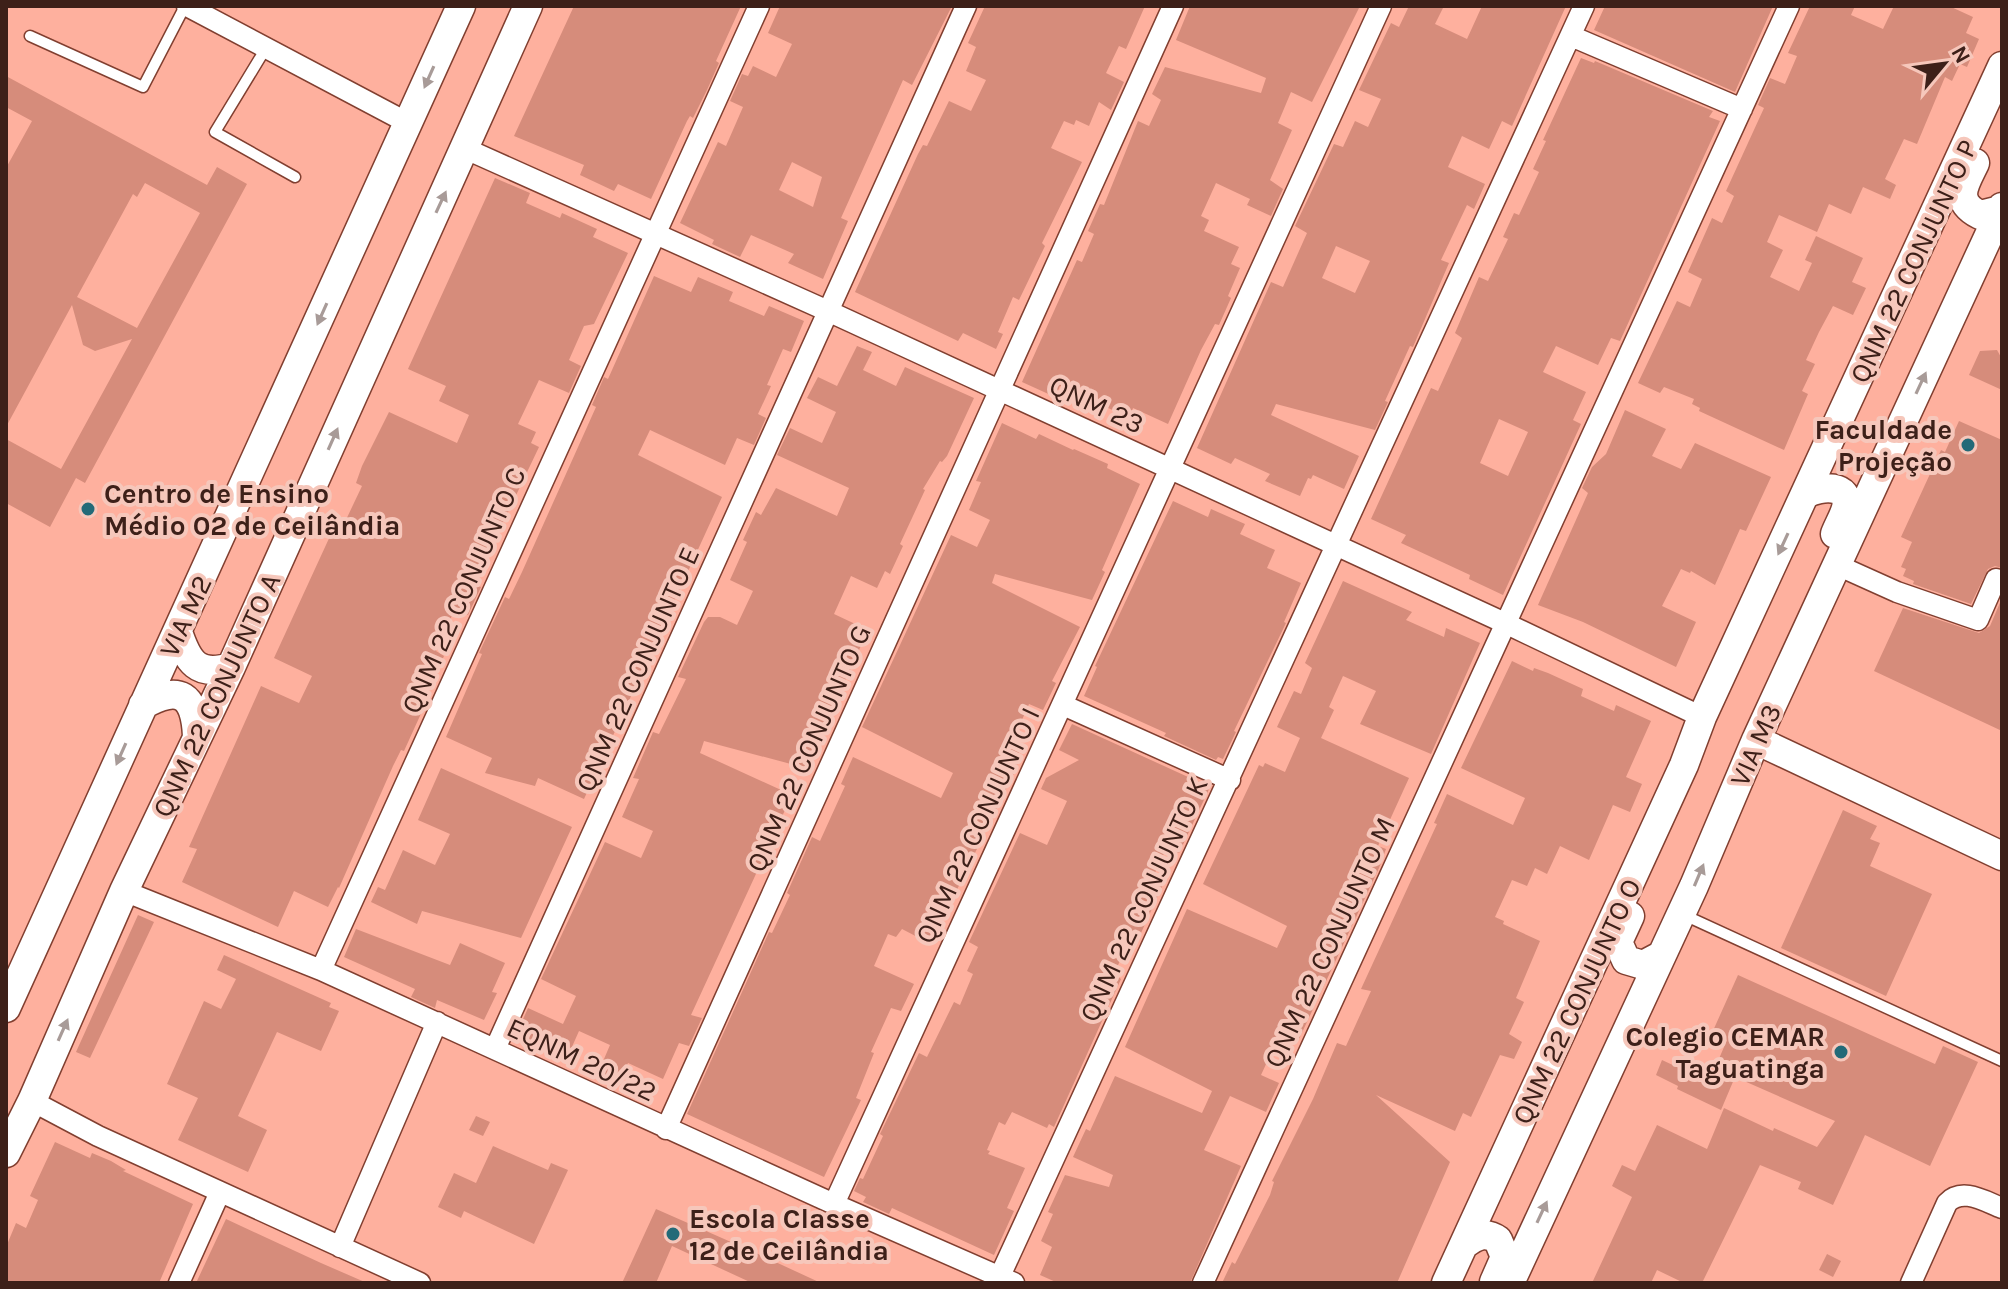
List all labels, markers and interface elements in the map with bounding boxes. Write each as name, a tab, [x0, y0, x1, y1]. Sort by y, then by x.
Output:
north arrow	[1904, 24, 1984, 104]
text: N	[1945, 42, 1976, 68]
one-way arrow	[422, 65, 436, 89]
street label: QNM 22 CONJUNTO P	[1843, 134, 1984, 388]
one-way arrow	[434, 191, 447, 214]
one-way arrow	[315, 302, 329, 326]
street label: QNM 23	[1044, 368, 1149, 441]
one-way arrow	[1915, 371, 1928, 394]
place label: Faculdade Projeção	[1814, 413, 1952, 478]
one-way arrow	[326, 427, 339, 451]
marker: Faculdade Projeção	[1959, 436, 1977, 454]
street label: QNM 22 CONJUNTO C	[394, 462, 533, 718]
place label: Centro de Ensino Médio 02 de Ceilândia	[104, 477, 400, 542]
marker: Centro de Ensino Médio 02 de Ceilândia	[79, 500, 97, 518]
one-way arrow	[1776, 532, 1790, 556]
street label: QNM 22 CONJUNTO E	[569, 542, 706, 797]
street label: QNM 22 CONJUNTO A	[146, 568, 287, 822]
street label: VIA M2	[152, 570, 219, 662]
street label: QNM 22 CONJUNTO G	[739, 620, 878, 877]
street label: VIA M3	[1723, 699, 1788, 791]
street label: QNM 22 CONJUNTO I	[908, 702, 1047, 948]
one-way arrow	[114, 743, 128, 766]
street label: QNM 22 CONJUNTO K	[1072, 772, 1215, 1027]
street label: QNM 22 CONJUNTO M	[1257, 812, 1402, 1073]
one-way arrow	[1692, 863, 1705, 886]
street label: QNM 22 CONJUNTO O	[1505, 873, 1648, 1129]
street label: EQNM 20/22	[502, 1011, 662, 1108]
one-way arrow	[56, 1018, 70, 1041]
place label: Colegio CEMAR Taguatinga	[1625, 1020, 1825, 1085]
marker: Colegio CEMAR Taguatinga	[1832, 1043, 1850, 1061]
one-way arrow	[1536, 1200, 1549, 1224]
place label: Escola Classe 12 de Ceilândia	[689, 1202, 889, 1267]
marker: Escola Classe 12 de Ceilândia	[664, 1225, 682, 1243]

